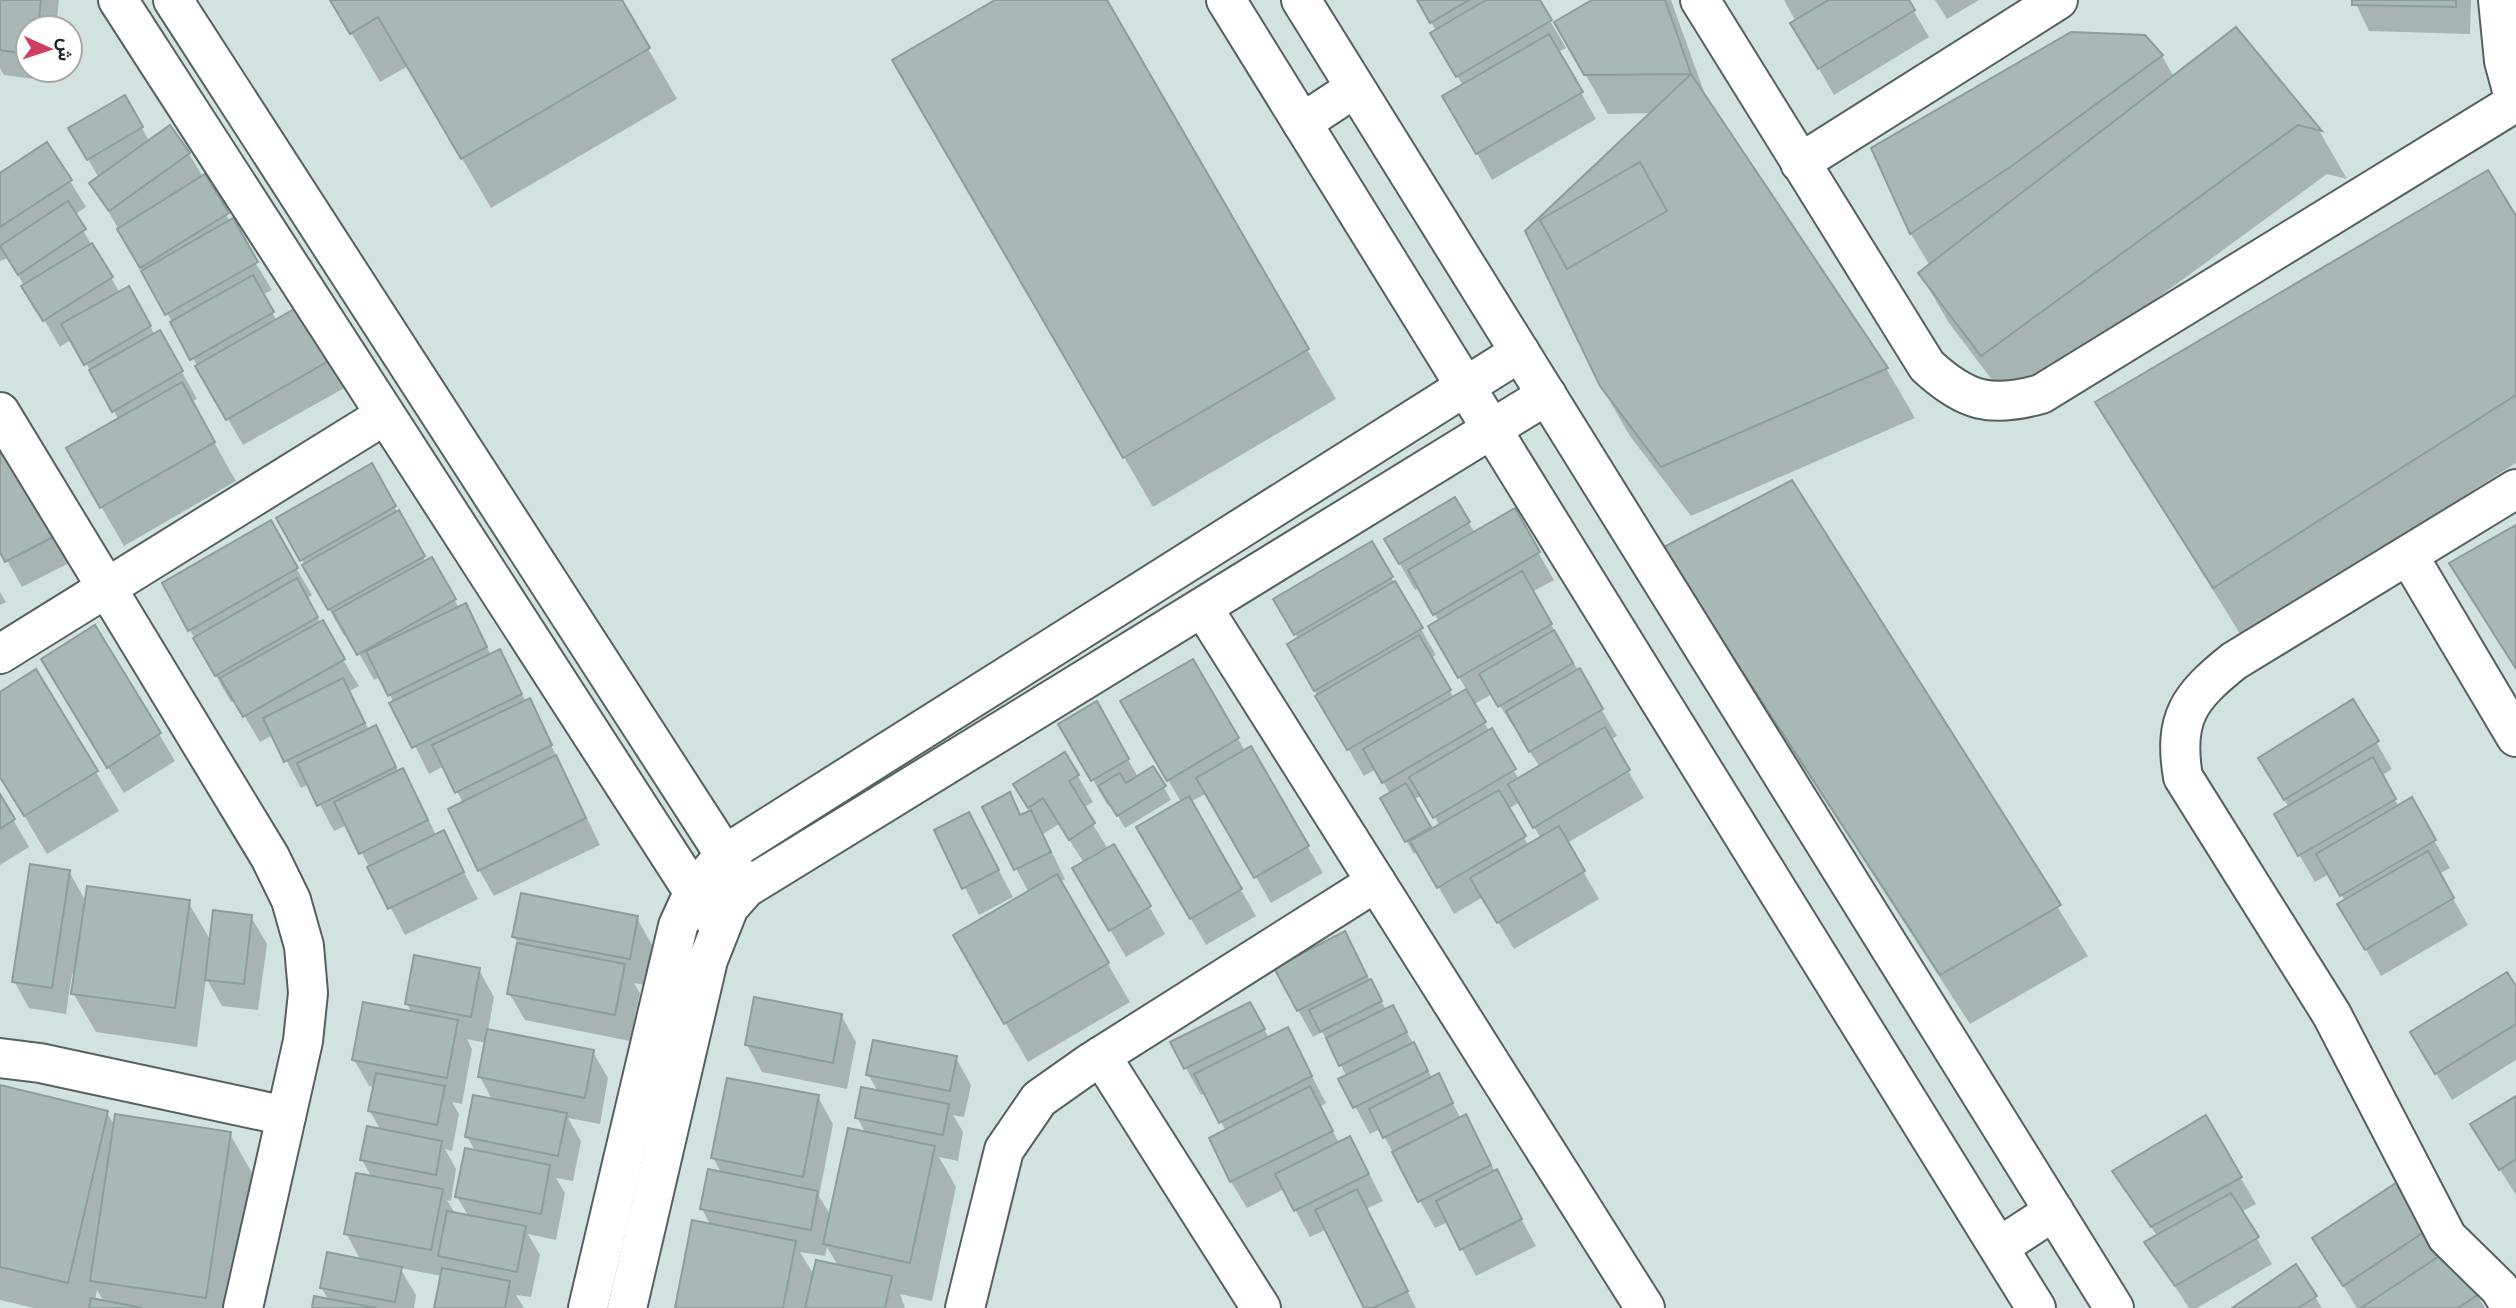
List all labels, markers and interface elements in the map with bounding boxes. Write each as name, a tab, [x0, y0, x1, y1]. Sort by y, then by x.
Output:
north arrow	[14, 14, 84, 84]
text: ش	[53, 38, 79, 62]

